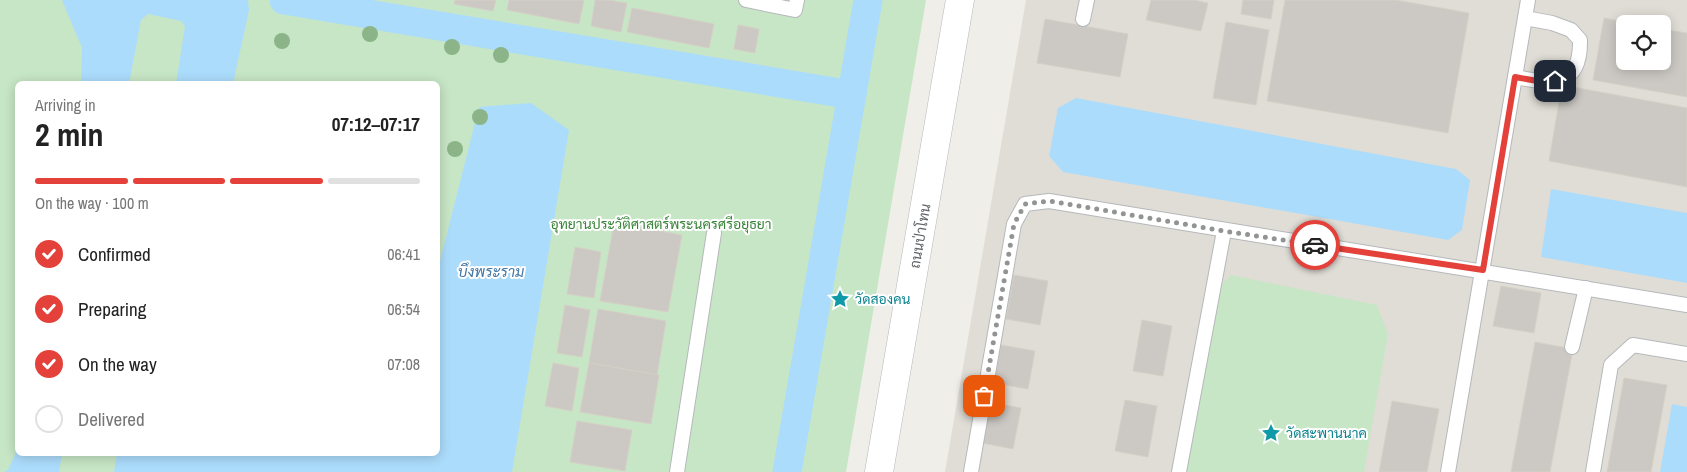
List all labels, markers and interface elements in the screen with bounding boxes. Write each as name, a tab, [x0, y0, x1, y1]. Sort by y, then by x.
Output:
map controls	[1616, 15, 1671, 70]
button: locate	[1616, 15, 1671, 70]
pin	[1534, 60, 1576, 102]
icon: home	[1541, 67, 1569, 95]
text: Arriving in	[35, 94, 96, 116]
text: 07:12–07:17	[332, 111, 420, 137]
text: 2 min	[35, 113, 104, 156]
text: On the way · 100 m	[35, 192, 149, 214]
street label: ถนนป่าโทน	[905, 202, 935, 270]
park label: อุทยานประวัติศาสตร์พระนครศรีอยุธยา	[550, 215, 772, 234]
courier	[1290, 220, 1340, 270]
icon: car	[1301, 231, 1329, 259]
icon: check	[35, 240, 63, 268]
text: Confirmed	[78, 241, 151, 267]
text: 06:41	[387, 243, 420, 265]
water label: บึงพระราม	[458, 261, 524, 282]
place icon: วัดสองคน	[829, 288, 851, 310]
place label: วัดสองคน	[855, 290, 911, 308]
icon: check	[35, 295, 63, 323]
text: Preparing	[78, 296, 146, 322]
text: 06:54	[387, 298, 420, 320]
icon: check	[35, 350, 63, 378]
text: On the way	[78, 351, 157, 377]
text: 07:08	[387, 353, 420, 375]
pin	[963, 375, 1005, 417]
icon: bag	[970, 382, 998, 410]
text: Delivered	[78, 406, 145, 432]
place icon: วัดสะพานนาค	[1260, 422, 1282, 444]
place label: วัดสะพานนาค	[1286, 424, 1367, 442]

